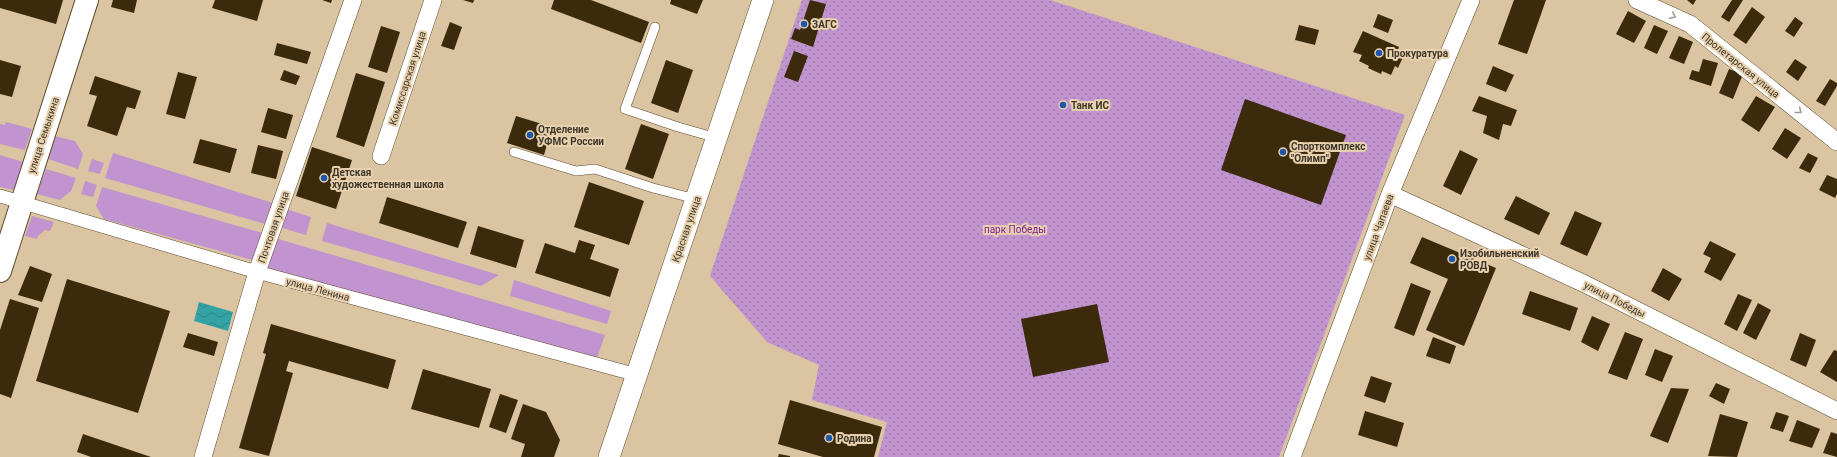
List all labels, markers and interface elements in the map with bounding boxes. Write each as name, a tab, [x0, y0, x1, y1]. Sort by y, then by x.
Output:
one-way arrow	[1668, 11, 1676, 19]
marker: ЗАГС	[799, 19, 809, 29]
place label: ЗАГС	[812, 19, 837, 30]
street label: Комиссарская улица	[387, 30, 428, 127]
street label: Пролетарская улица	[1700, 31, 1782, 100]
marker: Прокуратура	[1374, 48, 1384, 58]
place label: Прокуратура	[1387, 48, 1449, 59]
street label: улица Семыкина	[26, 96, 61, 175]
marker: Танк ИС	[1058, 100, 1068, 110]
place label: Танк ИС	[1071, 100, 1110, 111]
one-way arrow	[1794, 106, 1801, 113]
place label: Отделение УФМС России	[538, 124, 604, 147]
marker: Отделение УФМС России	[525, 130, 535, 140]
place label: Спорткомплекс "Олимп"	[1291, 141, 1365, 164]
marker: Спорткомплекс "Олимп"	[1278, 147, 1288, 157]
place label: Детская художественная школа	[332, 167, 445, 190]
marker: Детская художественная школа	[319, 173, 329, 183]
street label: Почтовая улица	[256, 190, 291, 264]
street label: улица Чапаева	[1361, 192, 1396, 262]
street label: Красная улица	[670, 195, 703, 264]
park label: парк Победы	[984, 224, 1046, 235]
place label: Изобильненский РОВД	[1460, 248, 1540, 271]
marker: Изобильненский РОВД	[1447, 254, 1457, 264]
street label: улица Ленина	[285, 276, 351, 303]
street label: улица Победы	[1582, 279, 1647, 320]
marker: Родина	[824, 433, 834, 443]
place label: Родина	[837, 433, 872, 444]

